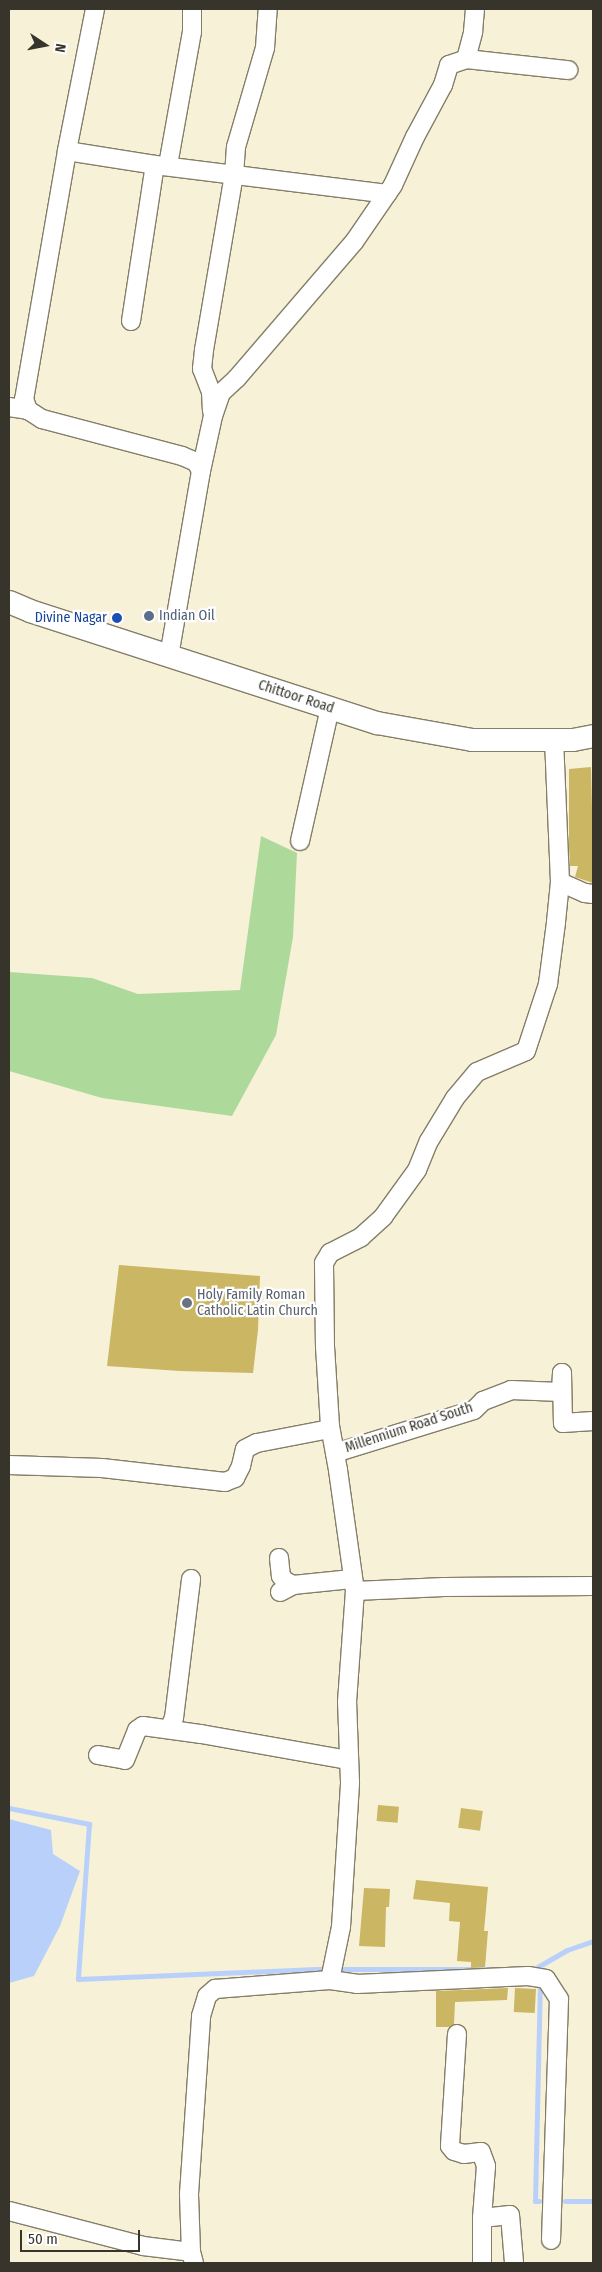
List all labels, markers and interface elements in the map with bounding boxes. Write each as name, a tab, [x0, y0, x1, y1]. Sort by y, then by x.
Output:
north arrow	[20, 20, 70, 70]
text: N	[51, 42, 69, 54]
place label: Indian Oil	[159, 608, 215, 624]
place label: Divine Nagar	[35, 610, 107, 626]
marker: Indian Oil	[143, 610, 155, 622]
marker: Divine Nagar	[111, 612, 123, 624]
street label: Chittoor Road	[256, 677, 336, 717]
place label: Holy Family Roman Catholic Latin Church	[197, 1287, 318, 1320]
marker: Holy Family Roman Catholic Latin Church	[181, 1297, 193, 1309]
street label: Millennium Road South	[343, 1399, 475, 1457]
scale bar	[22, 2220, 142, 2252]
text: 50 m	[28, 2230, 58, 2248]

